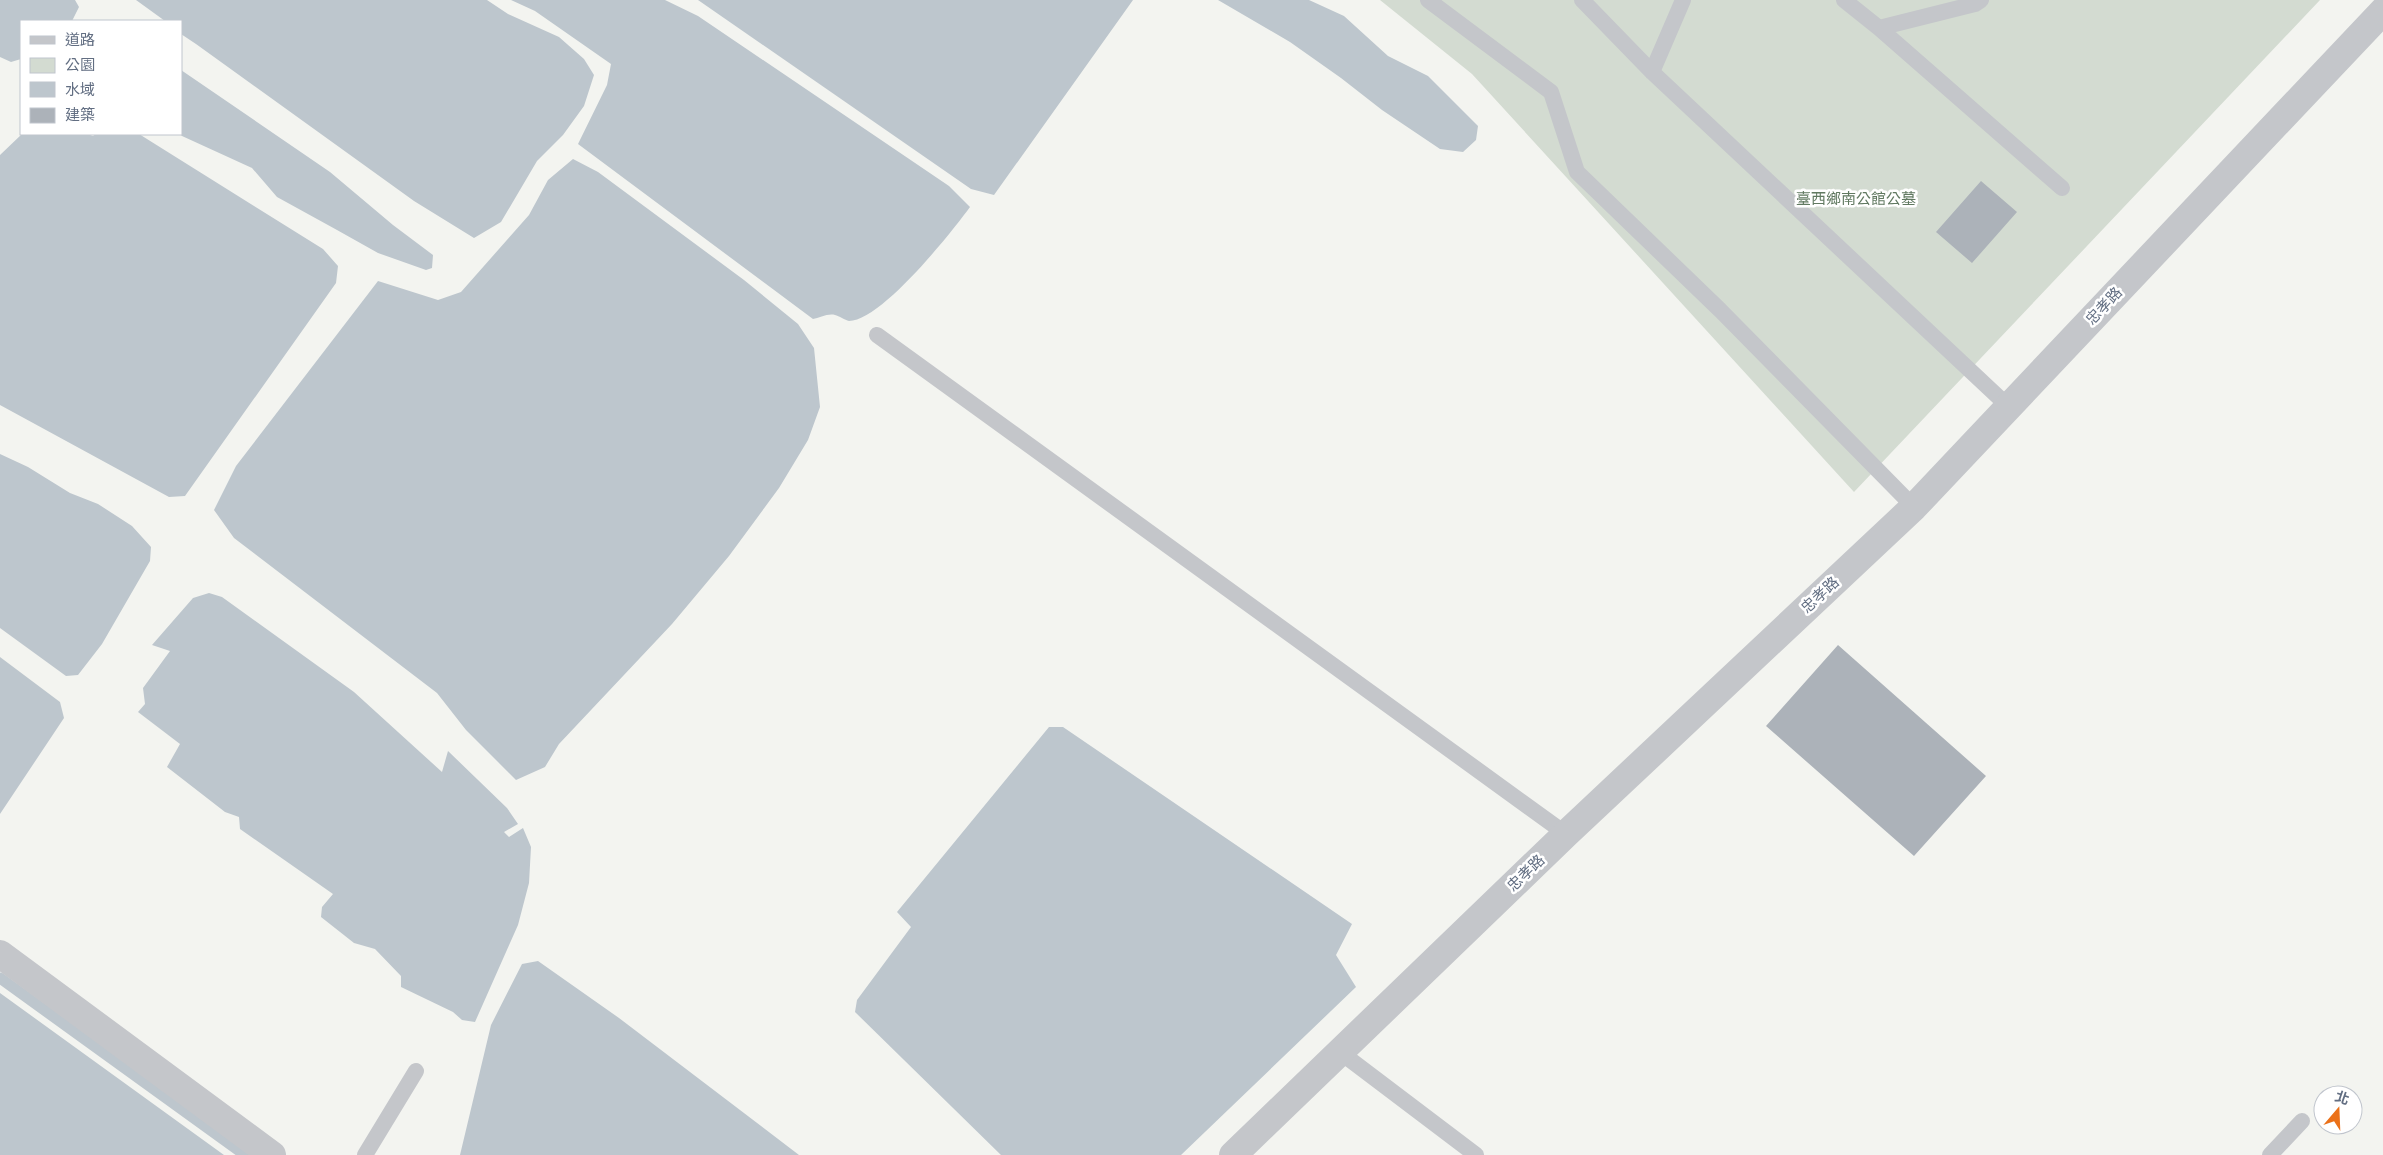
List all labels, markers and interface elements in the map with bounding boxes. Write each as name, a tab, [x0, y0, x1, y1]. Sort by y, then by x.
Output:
legend	[20, 20, 182, 135]
text: 道路	[65, 29, 95, 49]
text: 公園	[65, 54, 95, 74]
text: 水域	[65, 79, 95, 99]
text: 建築	[65, 104, 95, 124]
park label: 臺西鄉南公館公墓	[1796, 188, 1916, 208]
street label: 忠孝路	[2081, 282, 2126, 329]
street label: 忠孝路	[1796, 572, 1843, 617]
street label: 忠孝路	[1502, 849, 1548, 895]
north arrow	[2313, 1085, 2363, 1135]
text: 北	[2333, 1086, 2352, 1108]

